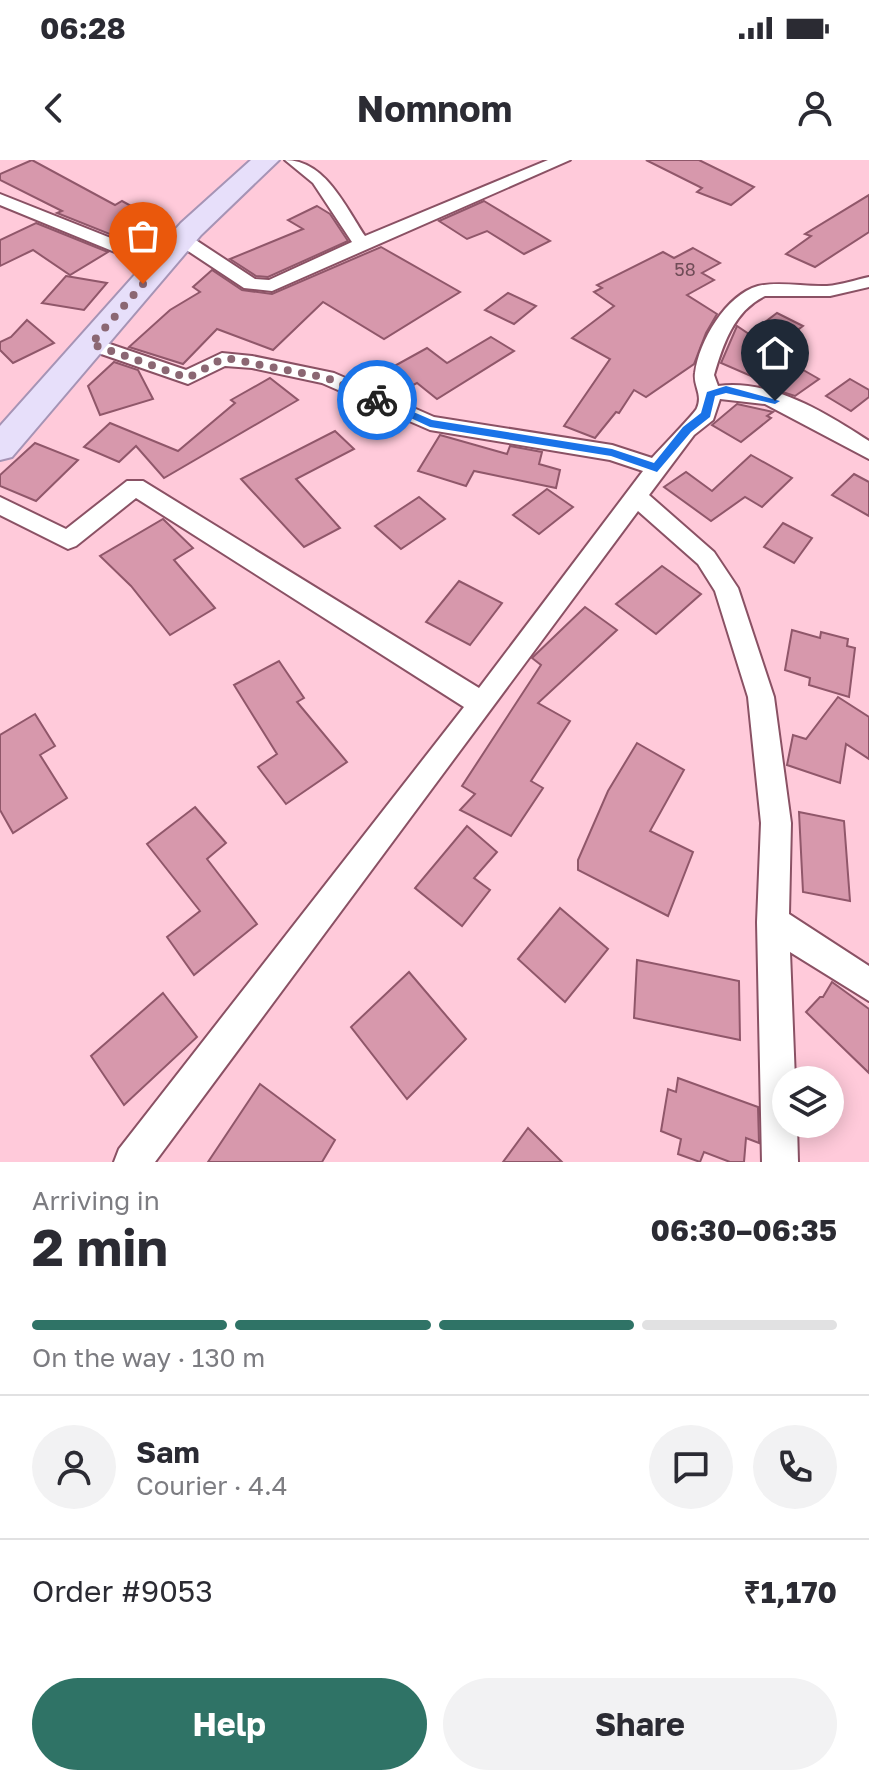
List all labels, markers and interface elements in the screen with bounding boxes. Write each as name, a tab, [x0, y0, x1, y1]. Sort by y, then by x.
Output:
text: 06:28	[40, 10, 126, 46]
icon: back	[32, 86, 76, 130]
icon: person	[793, 86, 837, 130]
text: Nomnom	[357, 87, 512, 130]
pin	[109, 202, 177, 284]
icon: bag	[121, 214, 165, 258]
house number: 58	[674, 258, 696, 280]
pin	[741, 319, 809, 401]
icon: home	[753, 331, 797, 375]
courier	[337, 360, 417, 440]
icon: bike	[355, 378, 399, 422]
map controls	[772, 1066, 844, 1138]
button: layers	[772, 1066, 844, 1138]
text: Arriving in	[32, 1185, 160, 1216]
text: 06:30–06:35	[650, 1212, 837, 1248]
text: 2 min	[32, 1215, 168, 1277]
text: On the way · 130 m	[32, 1342, 265, 1373]
button: person	[32, 1425, 116, 1509]
button: chat	[649, 1425, 733, 1509]
button: phone	[753, 1425, 837, 1509]
text: Sam	[136, 1434, 200, 1470]
text: Courier · 4.4	[136, 1470, 288, 1501]
text: Order #9053	[32, 1573, 213, 1609]
text: ₹1,170	[743, 1574, 837, 1610]
button: Help	[32, 1678, 427, 1770]
button: Share	[443, 1678, 837, 1770]

